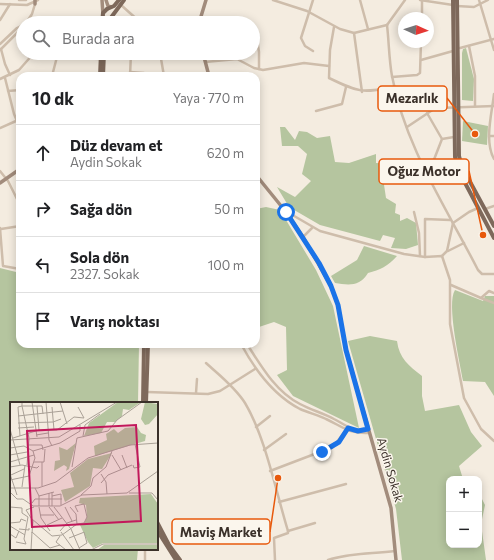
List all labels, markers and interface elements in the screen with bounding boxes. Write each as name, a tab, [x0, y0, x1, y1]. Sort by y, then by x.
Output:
north arrow	[398, 12, 434, 48]
search box	[16, 16, 260, 60]
icon: search	[30, 27, 52, 49]
text: Burada ara	[62, 29, 135, 47]
callout: Mezarlık	[378, 86, 447, 111]
text: 10 dk	[32, 88, 74, 109]
text: Yaya · 770 m	[173, 90, 244, 106]
text: Mezarlık	[386, 90, 439, 106]
text: Düz devam et	[70, 136, 163, 154]
icon: ahead	[32, 142, 54, 164]
text: 620 m	[207, 145, 244, 161]
text: Aydin Sokak	[70, 154, 142, 170]
callout: Oğuz Motor	[379, 159, 469, 184]
text: Oğuz Motor	[387, 163, 461, 179]
icon: right	[32, 198, 54, 220]
text: Sağa dön	[70, 200, 132, 218]
text: 50 m	[214, 201, 244, 217]
route start	[277, 203, 295, 221]
text: Sola dön	[70, 248, 129, 266]
icon: left	[32, 254, 54, 276]
text: 100 m	[208, 257, 244, 273]
text: 2327. Sokak	[70, 266, 140, 282]
icon: arrive	[32, 310, 54, 332]
text: Varış noktası	[70, 312, 160, 330]
inset map	[10, 402, 158, 550]
street label: Aydin Sokak	[375, 436, 407, 504]
route end	[313, 443, 331, 461]
map controls	[446, 476, 482, 548]
button: +	[446, 476, 482, 512]
button: −	[446, 512, 482, 548]
callout: Maviş Market	[172, 519, 270, 544]
text: Maviş Market	[180, 524, 263, 540]

